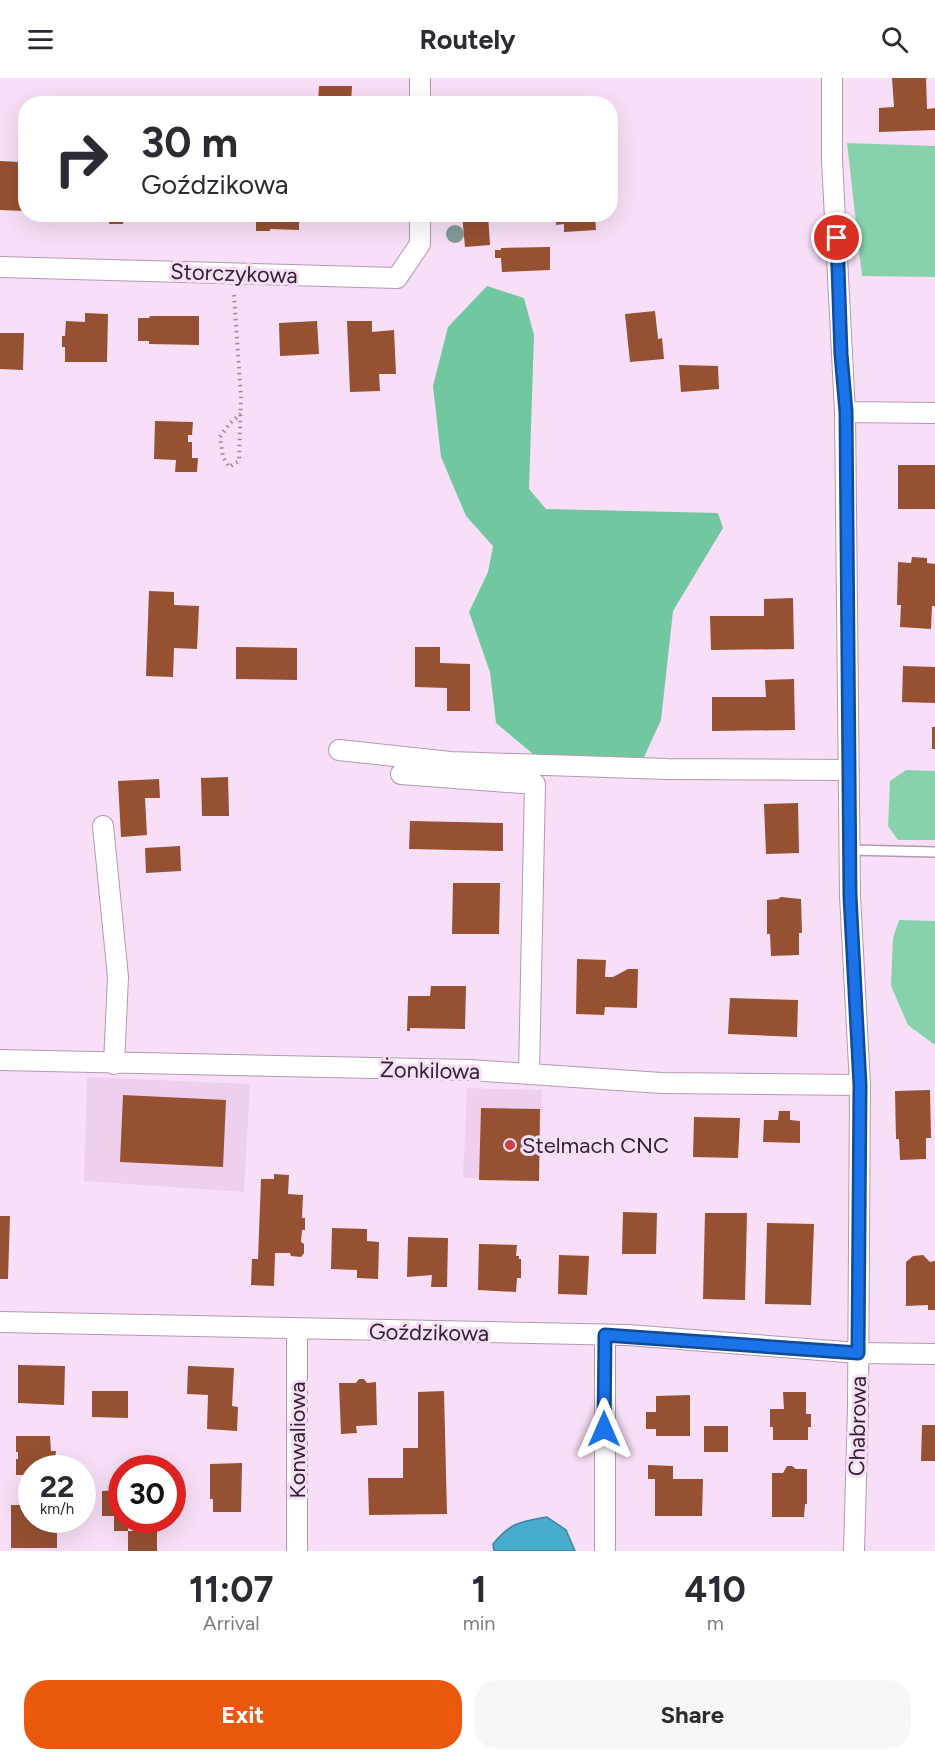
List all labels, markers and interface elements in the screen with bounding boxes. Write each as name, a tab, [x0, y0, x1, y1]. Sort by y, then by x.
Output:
icon: menu	[24, 23, 57, 56]
text: Routely	[419, 23, 516, 56]
icon: search	[878, 23, 911, 56]
text: 30 m	[141, 117, 238, 168]
icon: right	[42, 120, 120, 198]
text: Goździkowa	[141, 168, 289, 201]
pin	[811, 212, 862, 263]
icon: arrive	[820, 221, 853, 254]
street label: Storczykowa	[170, 258, 298, 289]
street label: Żonkilowa	[380, 1056, 480, 1085]
place label: Stelmach CNC	[522, 1132, 669, 1159]
marker: Stelmach CNC	[503, 1138, 517, 1152]
street label: Goździkowa	[369, 1318, 489, 1347]
street label: Chabrowa	[843, 1376, 872, 1476]
street label: Konwaliowa	[284, 1382, 311, 1498]
position arrow	[572, 1397, 636, 1461]
speed limit sign: 30	[108, 1455, 186, 1533]
text: 22	[40, 1468, 74, 1505]
text: km/h	[40, 1500, 74, 1518]
text: 11:07	[189, 1568, 274, 1611]
text: 1	[472, 1568, 487, 1611]
text: 410	[685, 1568, 746, 1611]
text: Arrival	[203, 1611, 260, 1635]
text: min	[463, 1611, 496, 1635]
text: m	[707, 1611, 724, 1635]
button: Exit	[24, 1680, 462, 1749]
button: Share	[474, 1680, 911, 1749]

